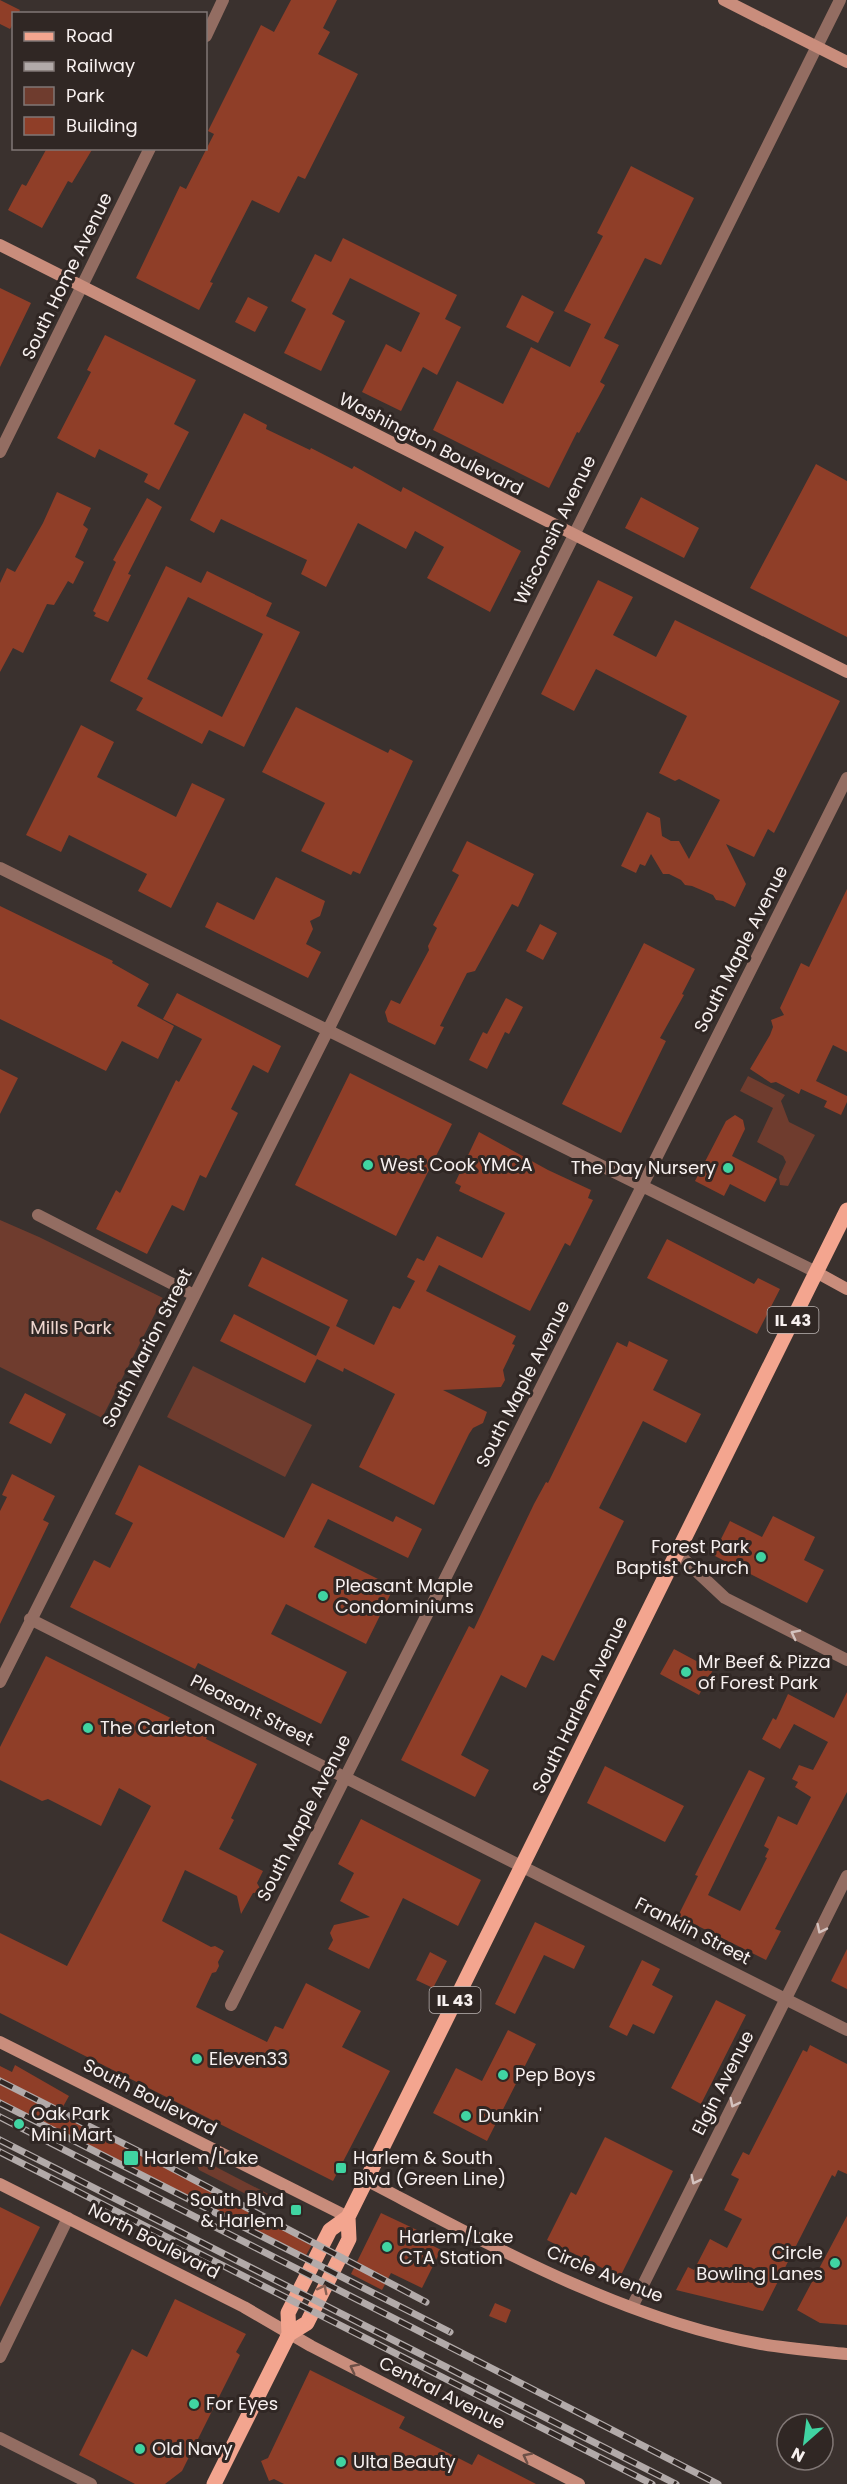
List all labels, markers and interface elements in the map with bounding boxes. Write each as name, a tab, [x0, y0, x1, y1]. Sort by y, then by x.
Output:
legend	[12, 12, 207, 150]
text: Road	[66, 23, 113, 48]
text: Railway	[66, 53, 135, 78]
text: Park	[66, 83, 105, 108]
text: Building	[66, 113, 138, 138]
street label: South Home Avenue	[15, 188, 118, 363]
street label: Washington Boulevard	[335, 386, 528, 501]
street label: Wisconsin Avenue	[508, 451, 602, 609]
street label: South Maple Avenue	[688, 861, 794, 1037]
place label: West Cook YMCA	[380, 1152, 533, 1177]
place label: The Day Nursery	[571, 1155, 716, 1180]
marker: West Cook YMCA	[361, 1158, 375, 1172]
marker: The Day Nursery	[721, 1161, 735, 1175]
street label: South Marion Street	[96, 1264, 198, 1432]
street label: South Maple Avenue	[470, 1296, 576, 1472]
road number: IL 43	[768, 1307, 818, 1333]
park label: Mills Park	[30, 1315, 113, 1340]
place label: Forest Park Baptist Church	[616, 1534, 750, 1580]
marker: Forest Park Baptist Church	[754, 1550, 768, 1564]
place label: Pleasant Maple Condominiums	[335, 1573, 474, 1619]
marker: Pleasant Maple Condominiums	[316, 1589, 330, 1603]
street label: South Harlem Avenue	[526, 1612, 633, 1798]
one-way arrow	[790, 1629, 801, 1641]
place label: Mr Beef & Pizza of Forest Park	[698, 1649, 831, 1695]
marker: Mr Beef & Pizza of Forest Park	[679, 1665, 693, 1679]
street label: Pleasant Street	[186, 1668, 318, 1751]
place label: The Carleton	[100, 1715, 215, 1740]
marker: The Carleton	[81, 1721, 95, 1735]
street label: South Maple Avenue	[251, 1730, 357, 1906]
street label: Franklin Street	[631, 1891, 755, 1970]
one-way arrow	[817, 1922, 828, 1933]
road number: IL 43	[430, 1987, 480, 2013]
street label: Elgin Avenue	[685, 2026, 760, 2139]
place label: Eleven33	[209, 2046, 288, 2071]
street label: South Boulevard	[79, 2052, 222, 2141]
marker: Eleven33	[190, 2052, 204, 2066]
place label: Pep Boys	[515, 2062, 596, 2087]
marker: Pep Boys	[496, 2068, 510, 2082]
one-way arrow	[729, 2097, 741, 2108]
place label: Oak Park Mini Mart	[31, 2101, 113, 2147]
place label: Dunkin'	[478, 2103, 542, 2128]
marker: Dunkin'	[459, 2109, 473, 2123]
marker: Oak Park Mini Mart	[12, 2117, 26, 2131]
place label: Harlem/Lake	[144, 2145, 258, 2170]
place label: Harlem & South Blvd (Green Line)	[353, 2145, 506, 2191]
marker: Harlem/Lake	[122, 2149, 140, 2167]
marker: Harlem & South Blvd (Green Line)	[334, 2161, 348, 2175]
one-way arrow	[691, 2173, 702, 2184]
place label: South Blvd & Harlem	[190, 2187, 284, 2233]
street label: North Boulevard	[84, 2197, 224, 2285]
marker: South Blvd & Harlem	[289, 2203, 303, 2217]
place label: Harlem/Lake CTA Station	[399, 2224, 513, 2270]
street label: Circle Avenue	[543, 2239, 667, 2308]
marker: Harlem/Lake CTA Station	[380, 2240, 394, 2254]
place label: Circle Bowling Lanes	[696, 2240, 823, 2286]
marker: Circle Bowling Lanes	[828, 2256, 842, 2270]
one-way arrow	[316, 2285, 328, 2296]
street label: Central Avenue	[375, 2350, 510, 2435]
one-way arrow	[350, 2364, 360, 2375]
place label: For Eyes	[206, 2391, 278, 2416]
marker: For Eyes	[187, 2397, 201, 2411]
north arrow	[775, 2412, 835, 2472]
place label: Old Navy	[152, 2436, 233, 2461]
marker: Old Navy	[133, 2442, 147, 2456]
text: N	[787, 2442, 809, 2468]
place label: Ulta Beauty	[353, 2449, 456, 2474]
one-way arrow	[523, 2453, 534, 2464]
marker: Ulta Beauty	[334, 2455, 348, 2469]

